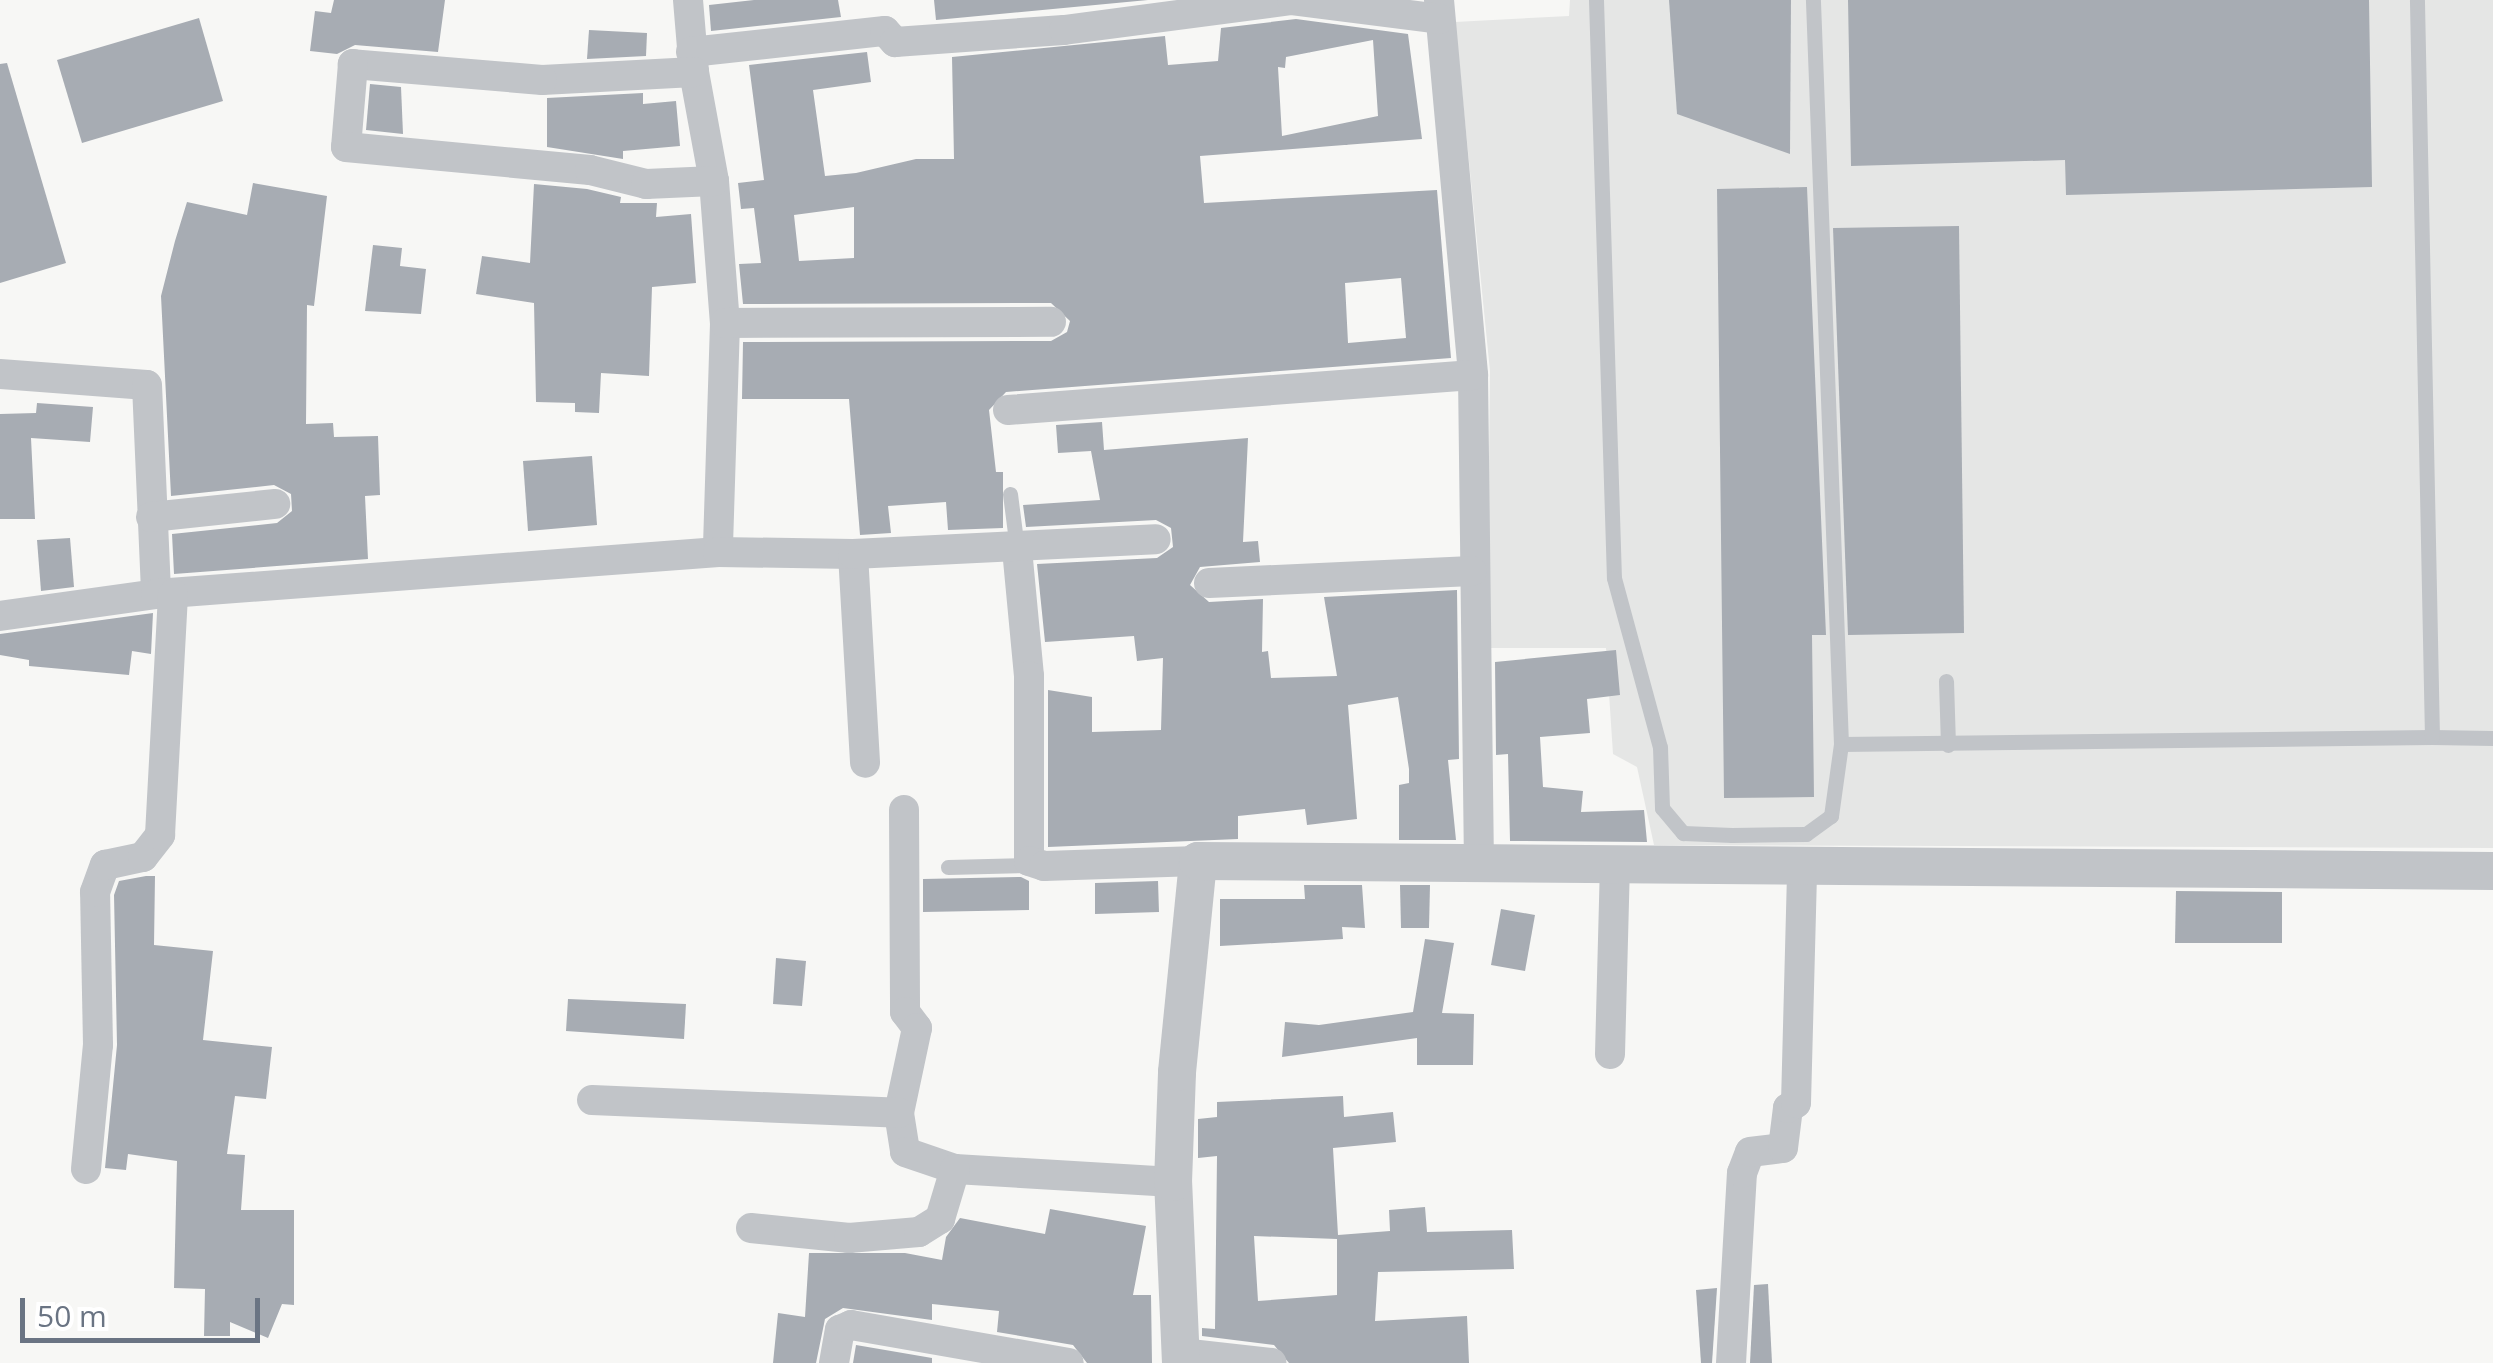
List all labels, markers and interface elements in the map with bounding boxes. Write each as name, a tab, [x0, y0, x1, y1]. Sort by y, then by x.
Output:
scale bar	[25, 1278, 265, 1340]
text: 50 m	[37, 1295, 107, 1336]

